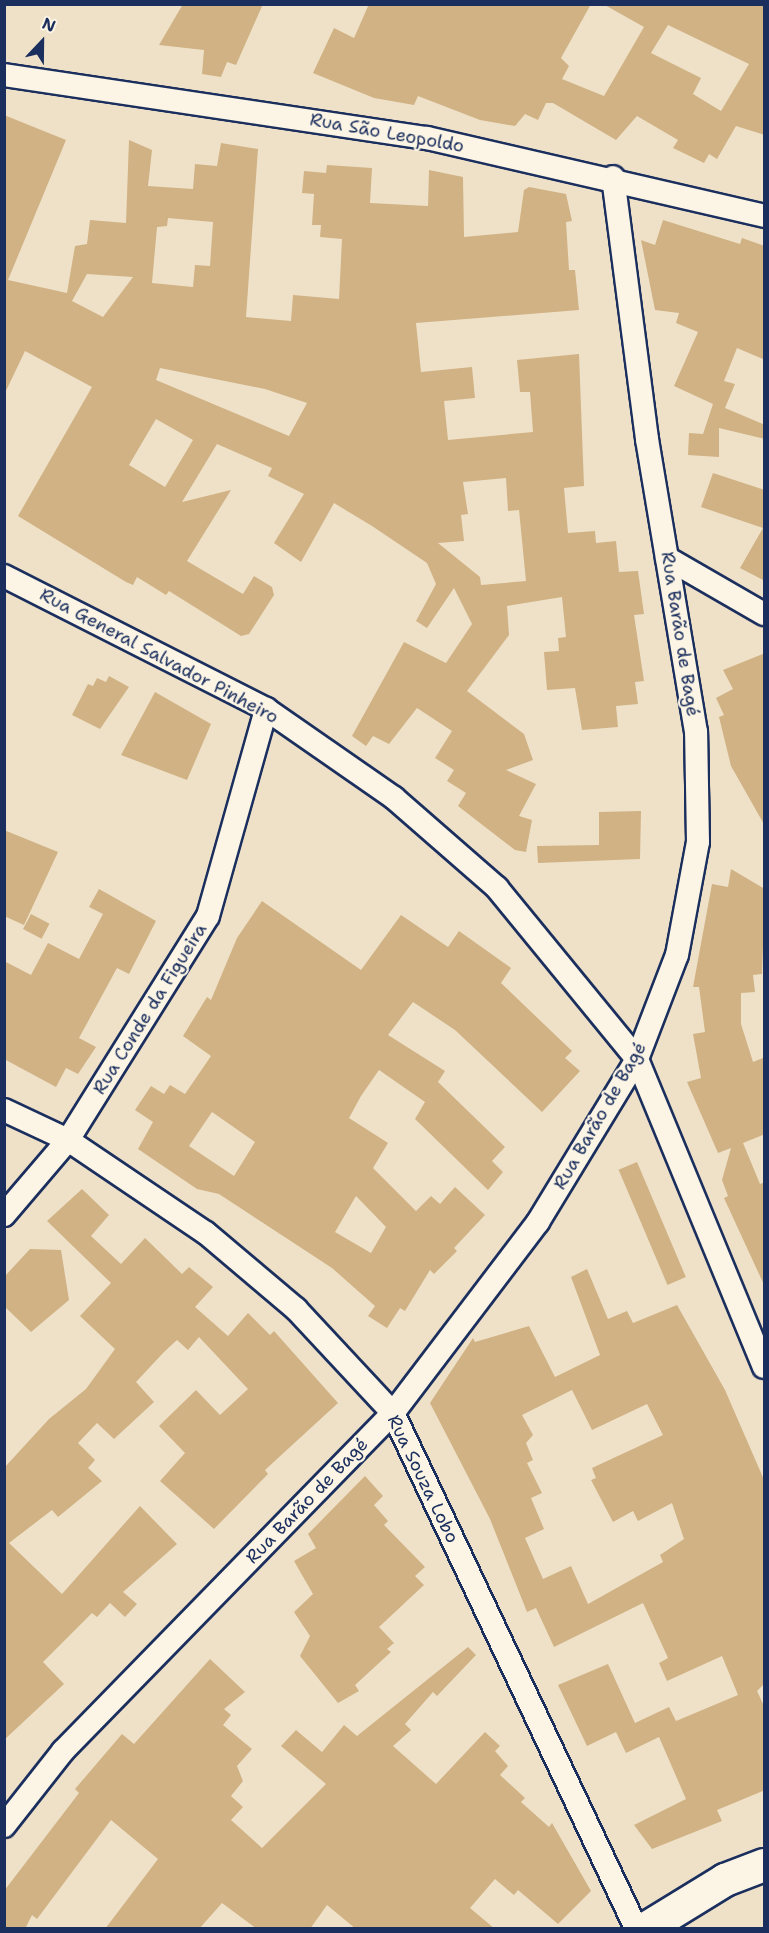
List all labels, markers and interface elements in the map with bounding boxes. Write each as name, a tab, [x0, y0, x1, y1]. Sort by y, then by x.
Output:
north arrow	[12, 12, 72, 72]
text: N	[39, 13, 59, 37]
street label: Rua São Leopoldo	[308, 109, 466, 157]
street label: Rua Barão de Bagé	[656, 550, 704, 718]
street label: Rua General Salvador Pinheiro	[36, 584, 282, 728]
street label: Rua Conde da Figueira	[89, 920, 211, 1098]
street label: Rua Barão de Bagé	[549, 1039, 651, 1193]
street label: Rua Souza Lobo	[383, 1412, 463, 1546]
street label: Rua Barão de Bagé	[241, 1434, 373, 1568]

